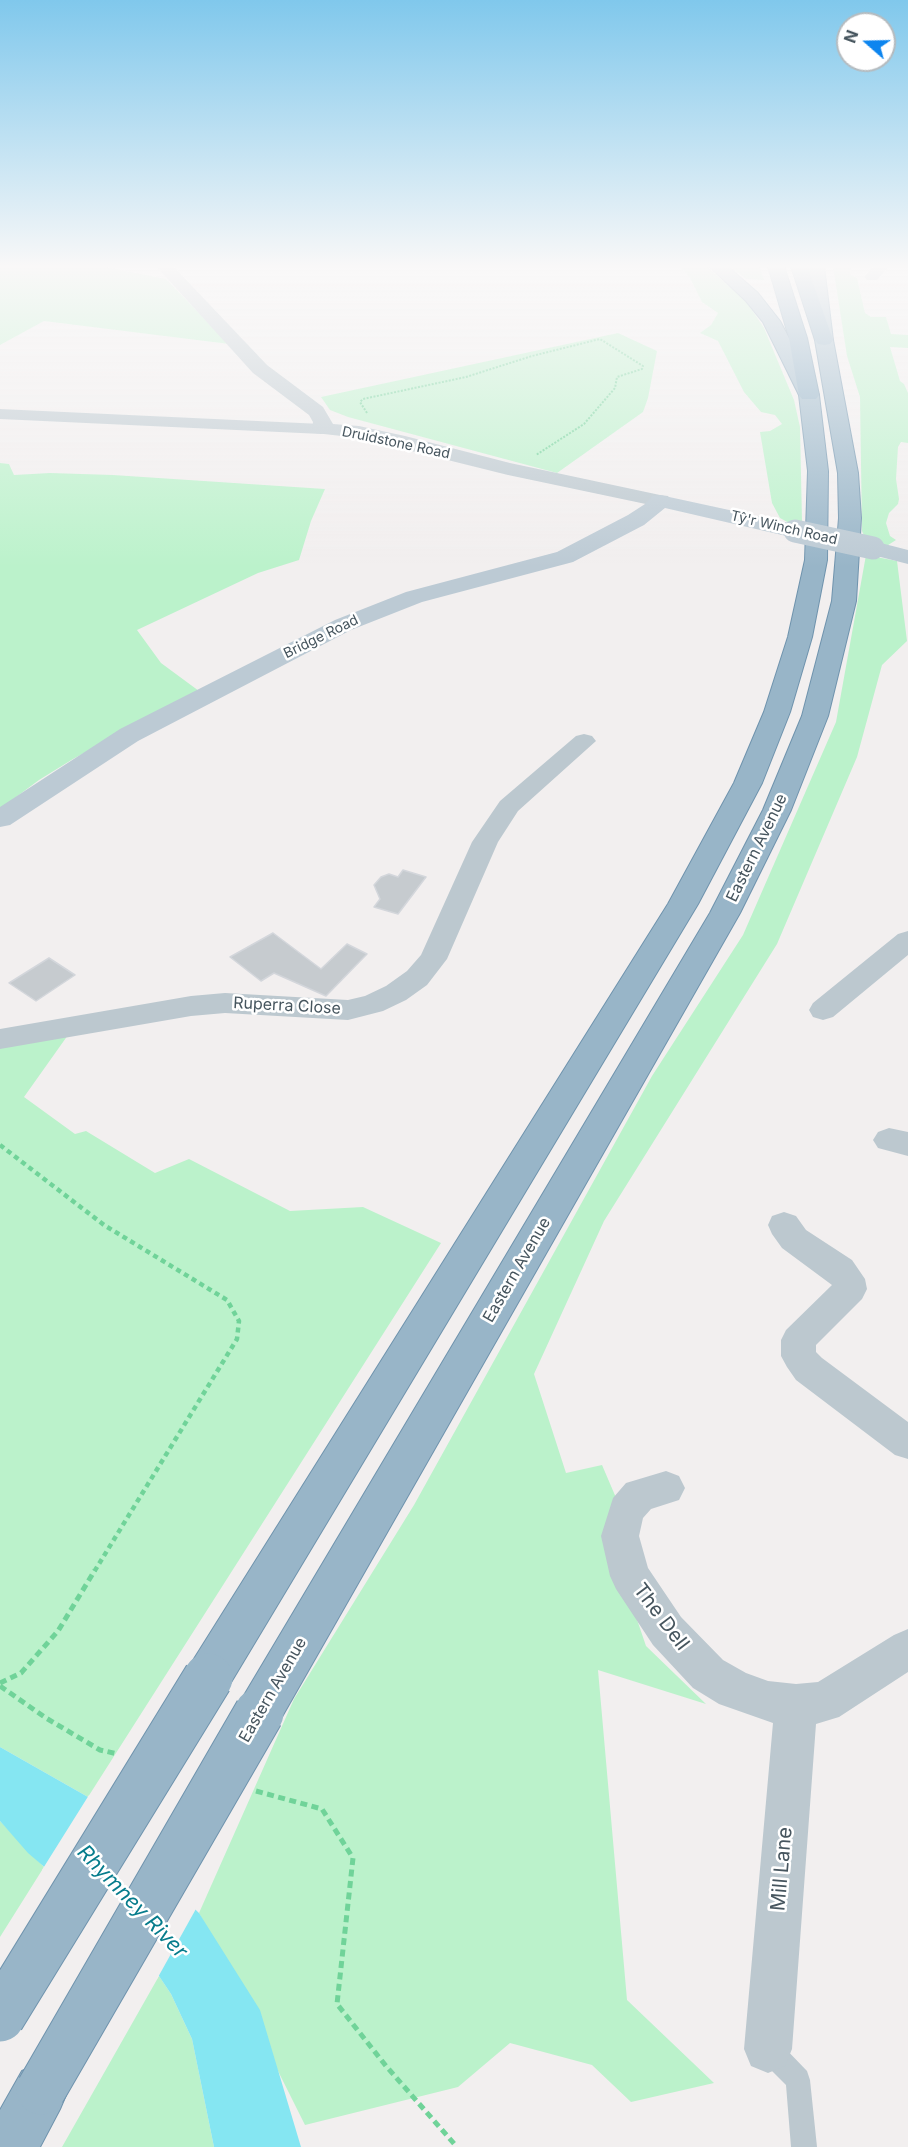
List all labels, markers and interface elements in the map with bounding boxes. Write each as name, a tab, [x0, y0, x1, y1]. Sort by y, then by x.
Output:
north arrow	[836, 12, 896, 72]
text: N	[839, 27, 862, 46]
street label: Druidstone Road	[340, 423, 452, 463]
street label: Tŷ'r Winch Road	[729, 508, 839, 548]
street label: Bridge Road	[281, 612, 361, 662]
street label: Eastern Avenue	[723, 791, 791, 905]
street label: Ruperra Close	[233, 994, 341, 1018]
street label: Eastern Avenue	[479, 1214, 555, 1326]
street label: The Dell	[628, 1579, 694, 1655]
street label: Eastern Avenue	[235, 1634, 311, 1746]
street label: Mill Lane	[766, 1826, 798, 1912]
water label: Rhymney River	[72, 1840, 192, 1964]

